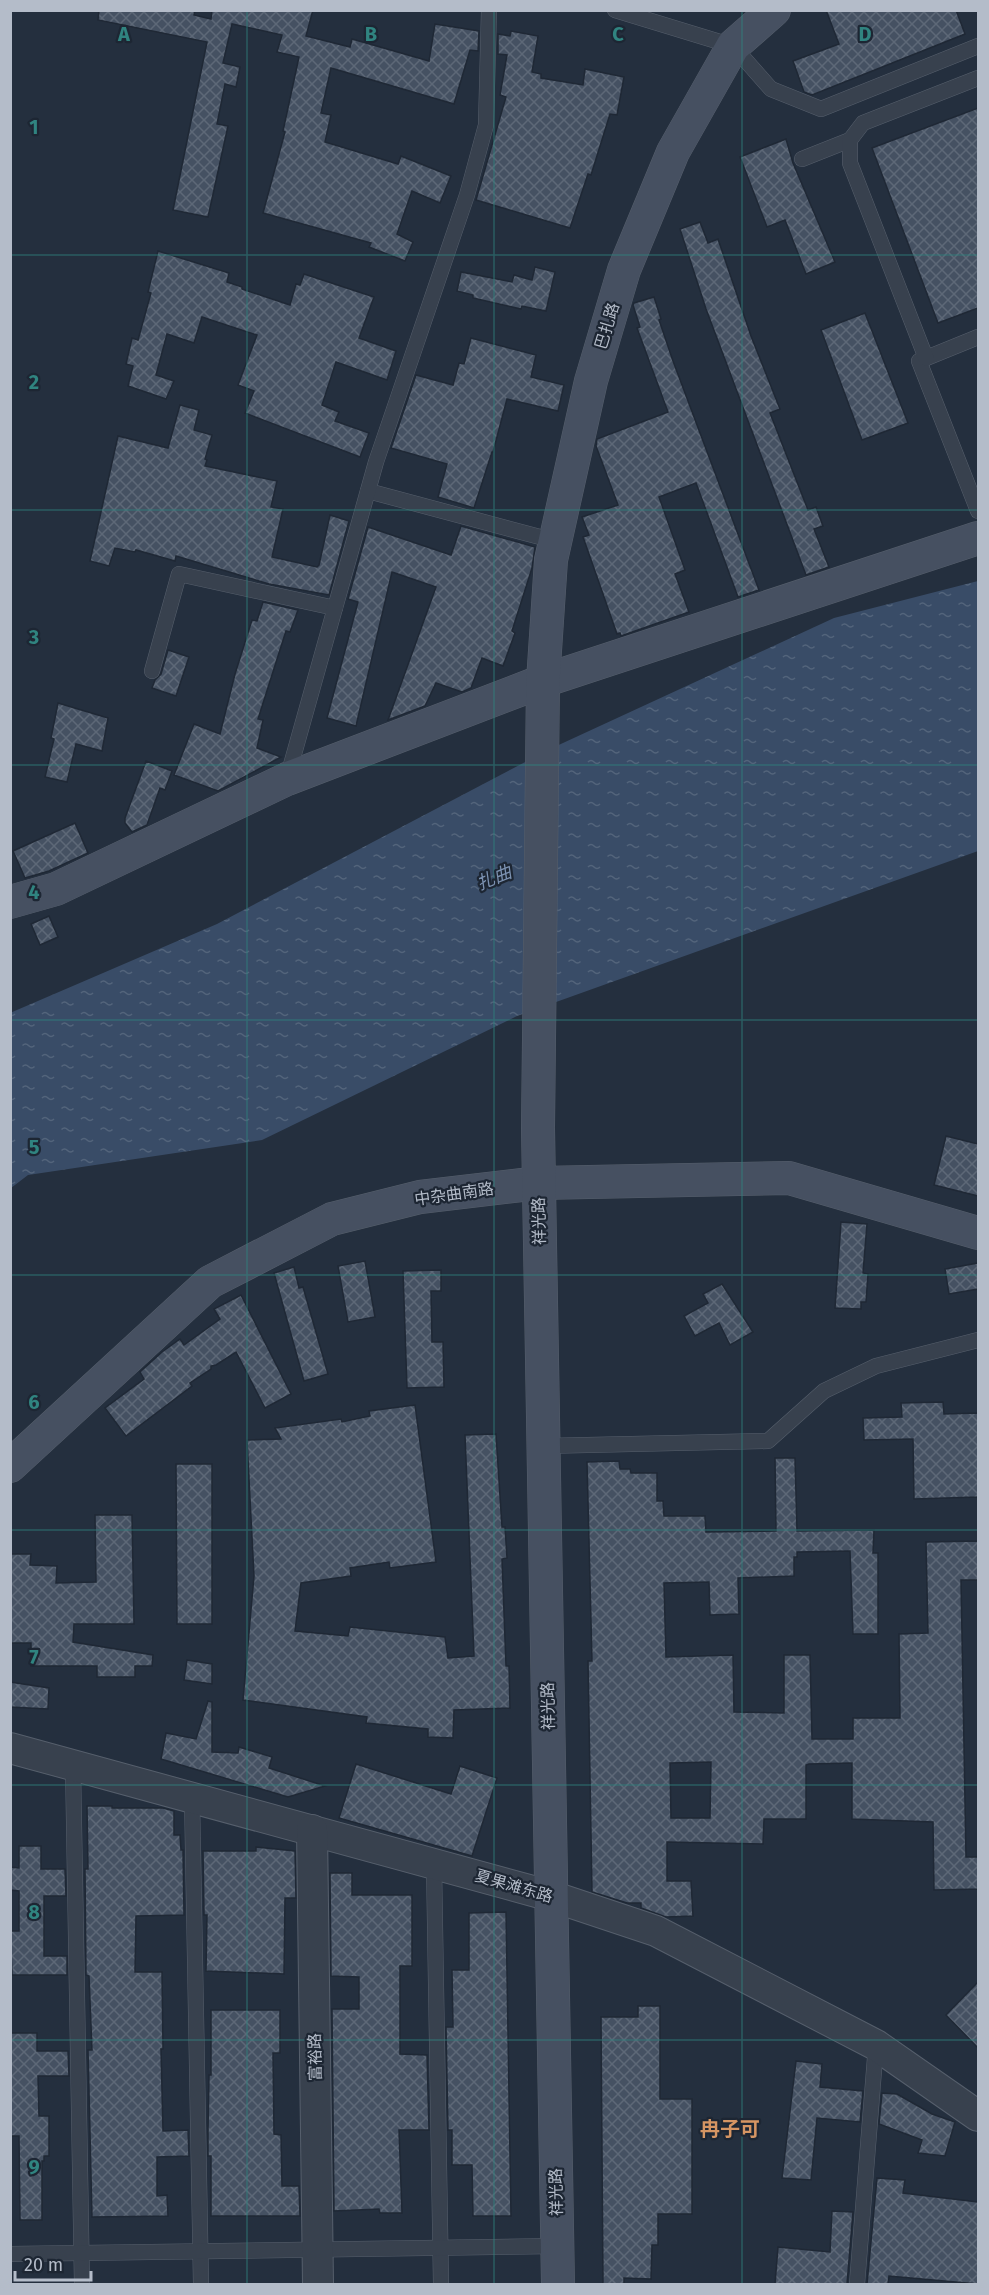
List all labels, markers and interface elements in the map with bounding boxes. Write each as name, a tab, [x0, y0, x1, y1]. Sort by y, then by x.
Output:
text: A	[117, 22, 131, 46]
text: B	[365, 22, 377, 46]
text: C	[612, 22, 624, 46]
text: D	[858, 22, 872, 46]
text: 1	[29, 115, 39, 139]
street label: 巴扎路	[591, 300, 623, 352]
text: 2	[29, 370, 39, 394]
text: 3	[28, 625, 39, 649]
water label: 扎曲	[473, 860, 517, 895]
text: 4	[28, 880, 40, 904]
text: 5	[29, 1135, 40, 1159]
street label: 中杂曲南路	[413, 1179, 495, 1209]
street label: 祥光路	[529, 1197, 549, 1245]
text: 6	[28, 1390, 40, 1414]
text: 7	[29, 1645, 39, 1669]
street label: 祥光路	[538, 1682, 558, 1730]
street label: 夏果滩东路	[473, 1866, 555, 1906]
text: 8	[28, 1900, 40, 1924]
street label: 富裕路	[305, 2033, 325, 2081]
district label: 冉子可	[700, 2117, 760, 2141]
text: 9	[28, 2155, 40, 2179]
street label: 祥光路	[546, 2168, 566, 2216]
scale bar	[15, 2244, 92, 2282]
text: 20 m	[24, 2254, 63, 2276]

